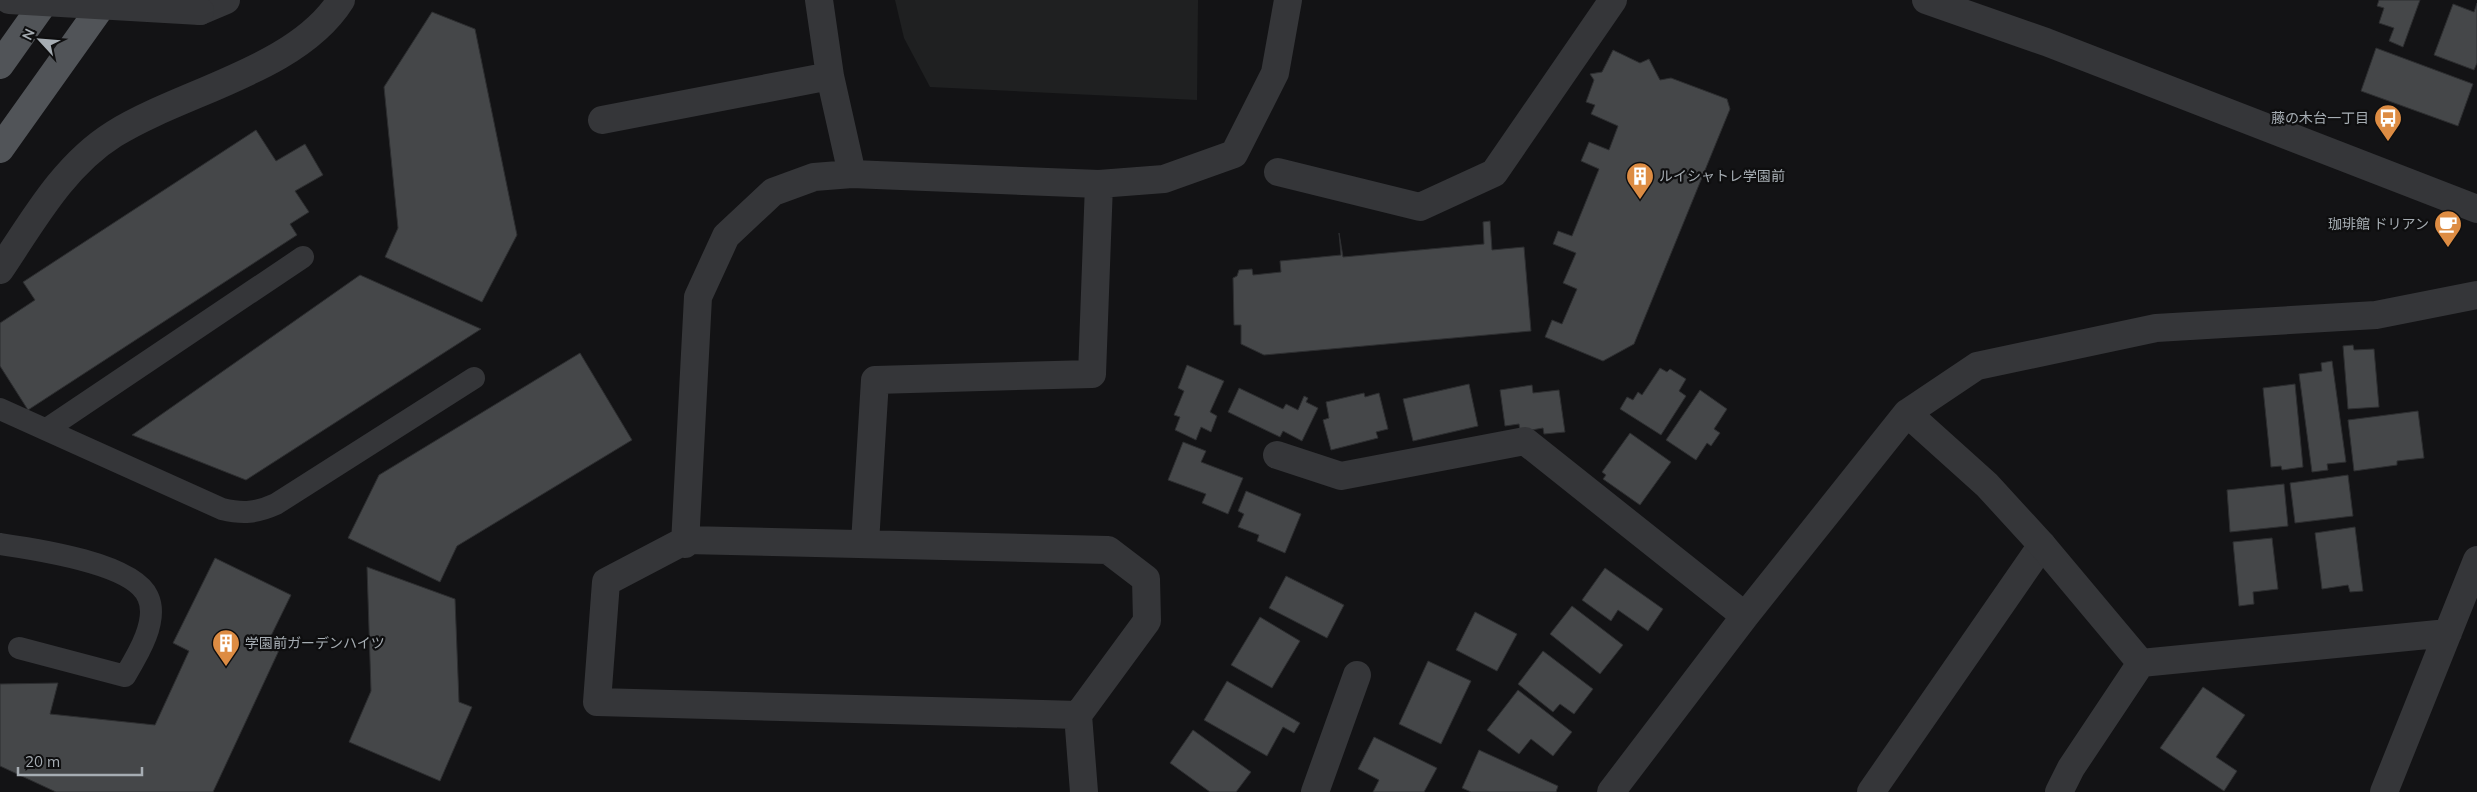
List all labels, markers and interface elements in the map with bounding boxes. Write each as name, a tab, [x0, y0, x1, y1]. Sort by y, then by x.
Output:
north arrow	[15, 15, 65, 65]
text: N	[18, 26, 39, 43]
bus stop icon: 藤の木台一丁目	[2373, 103, 2403, 142]
place label: 藤の木台一丁目	[2271, 109, 2369, 127]
building icon: ルイシャトレ学園前	[1625, 161, 1655, 200]
place label: ルイシャトレ学園前	[1659, 167, 1785, 185]
cafe icon: 珈琲館 ドリアン	[2433, 209, 2463, 248]
place label: 珈琲館 ドリアン	[2328, 215, 2429, 233]
building icon: 学園前ガーデンハイツ	[211, 628, 241, 667]
place label: 学園前ガーデンハイツ	[245, 634, 385, 652]
scale bar	[18, 744, 141, 776]
text: 20 m	[25, 752, 60, 771]

